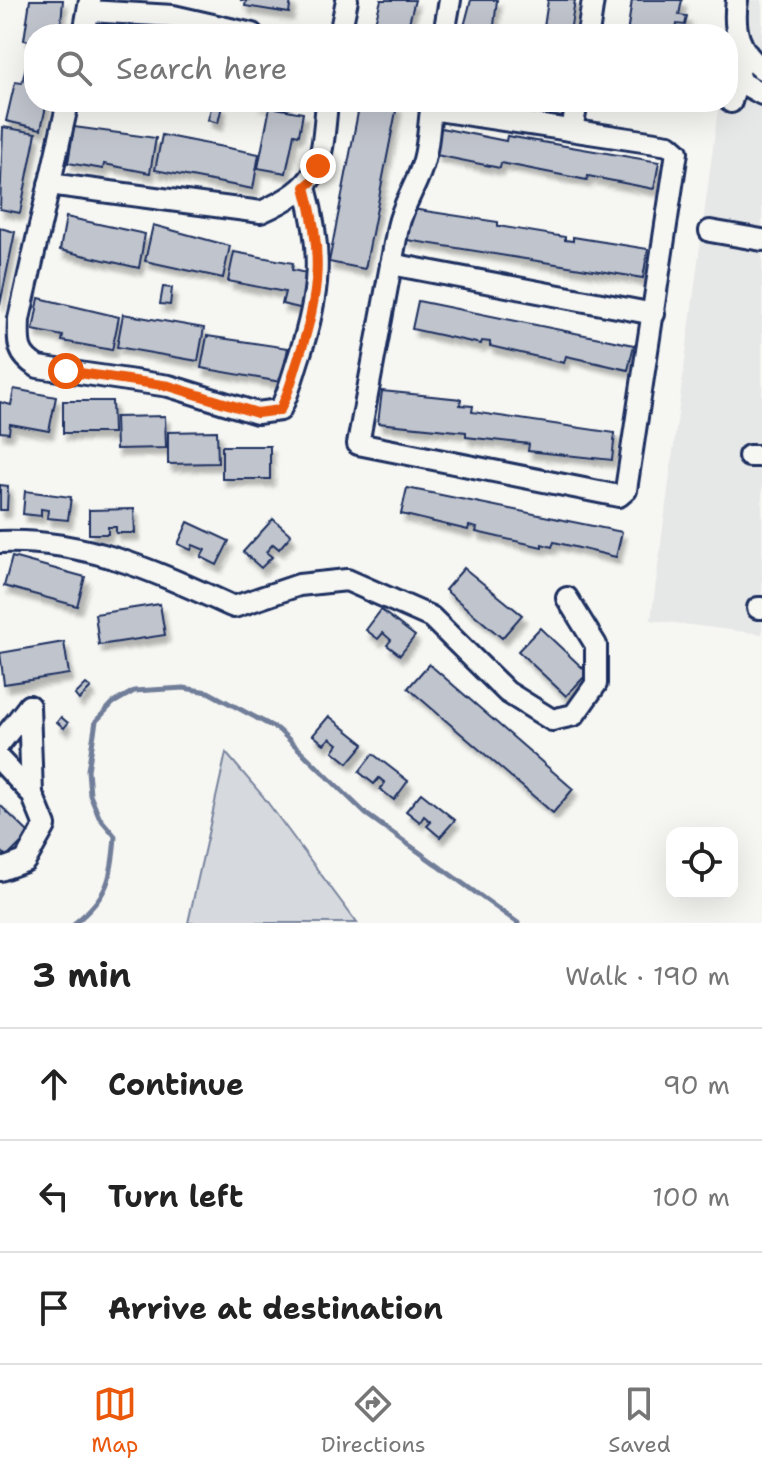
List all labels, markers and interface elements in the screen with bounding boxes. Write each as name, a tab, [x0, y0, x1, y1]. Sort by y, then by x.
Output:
search box	[24, 24, 738, 112]
icon: search	[52, 46, 96, 90]
text: Search here	[116, 48, 287, 89]
route end	[300, 148, 336, 184]
route start	[48, 353, 84, 389]
map controls	[666, 827, 738, 899]
button: locate	[666, 827, 738, 899]
text: 3 min	[32, 952, 131, 998]
text: Walk · 190 m	[565, 958, 730, 993]
icon: ahead	[32, 1062, 76, 1106]
text: Continue	[108, 1064, 244, 1105]
text: 90 m	[663, 1067, 730, 1102]
icon: left	[32, 1174, 76, 1218]
text: Turn left	[108, 1176, 243, 1217]
text: 100 m	[652, 1179, 730, 1214]
icon: arrive	[32, 1286, 76, 1330]
text: Arrive at destination	[108, 1288, 443, 1329]
tab: Map	[91, 1382, 138, 1459]
tab: Directions	[321, 1382, 426, 1459]
tab: Saved	[608, 1382, 671, 1459]

